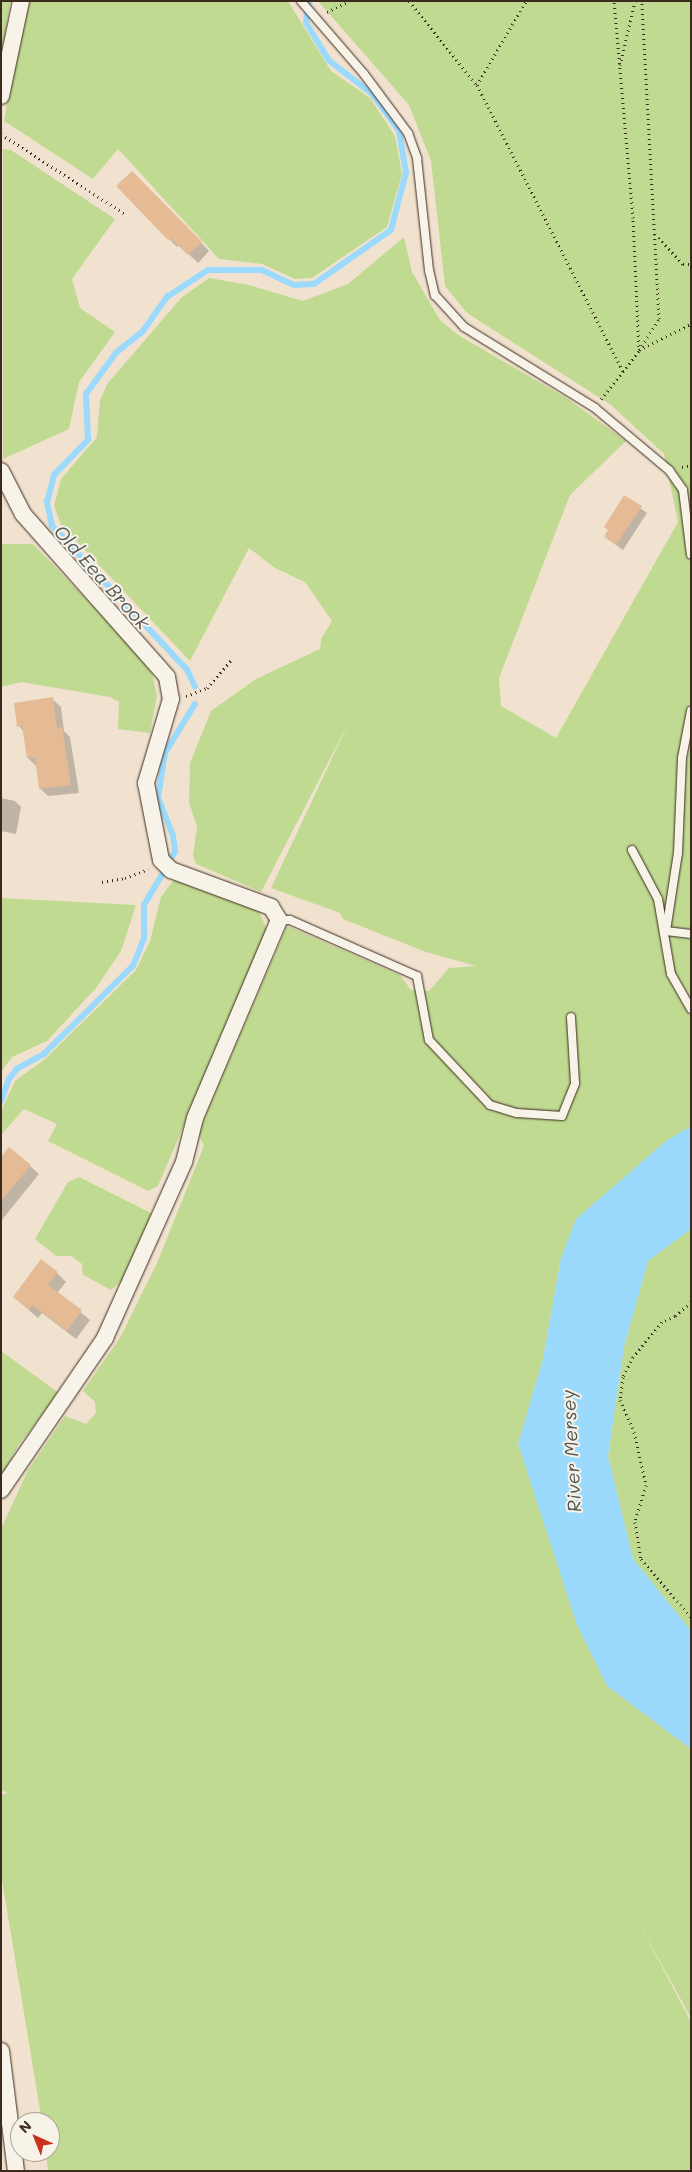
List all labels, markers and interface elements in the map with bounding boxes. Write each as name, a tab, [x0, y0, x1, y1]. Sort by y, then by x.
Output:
water label: Old Eea Brook	[49, 520, 155, 634]
water label: River Mersey	[556, 1389, 586, 1513]
north arrow	[10, 2112, 60, 2162]
text: N	[14, 2116, 35, 2137]

